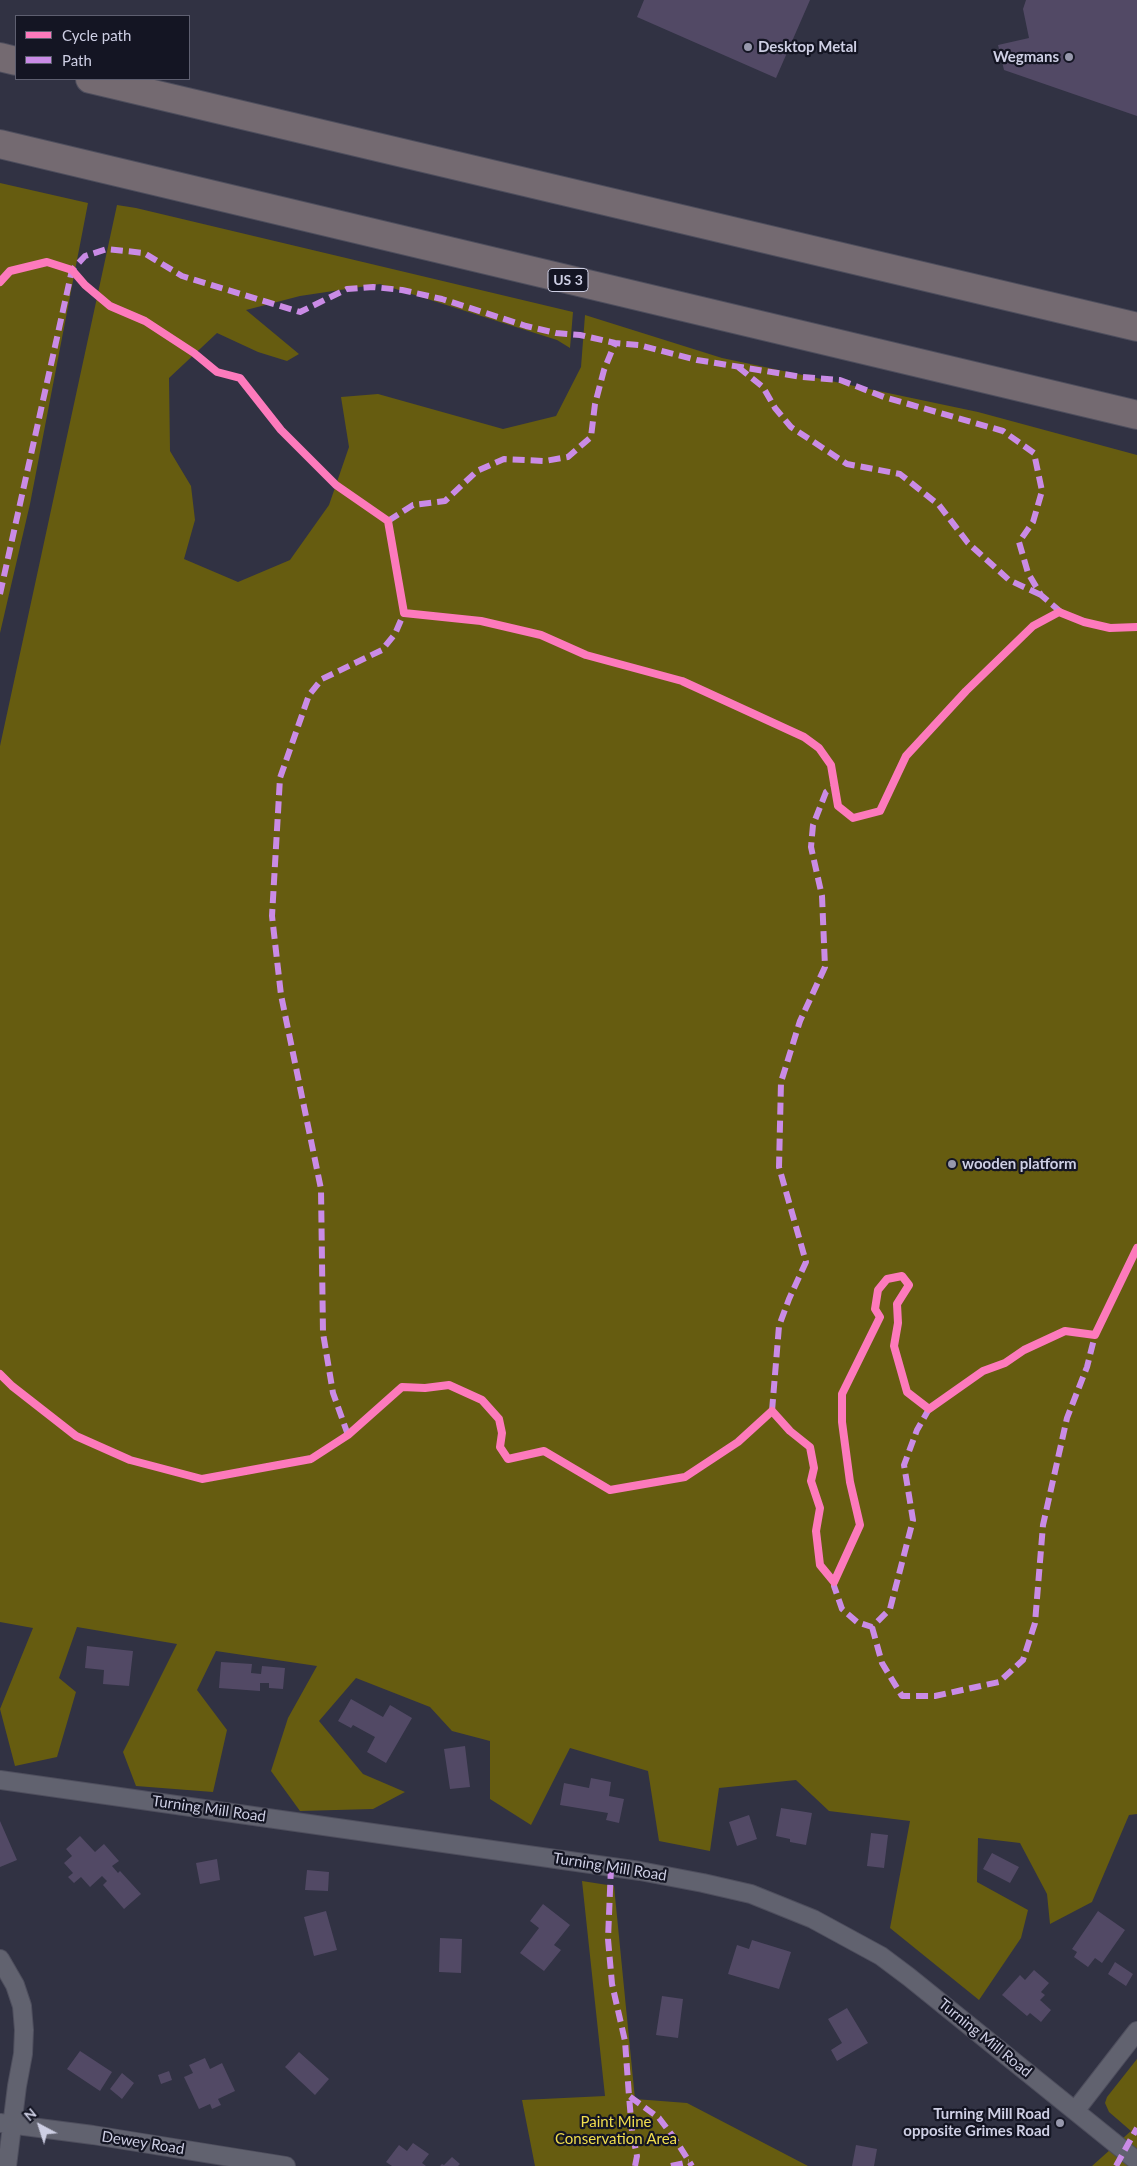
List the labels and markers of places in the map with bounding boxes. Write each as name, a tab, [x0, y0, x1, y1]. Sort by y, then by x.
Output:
place label: Desktop Metal	[758, 38, 857, 56]
marker: Desktop Metal	[742, 41, 754, 53]
place label: Wegmans	[993, 48, 1059, 66]
marker: Wegmans	[1063, 51, 1075, 63]
place label: wooden platform	[962, 1155, 1077, 1173]
marker: wooden platform	[946, 1158, 958, 1170]
place label: Turning Mill Road opposite Grimes Road	[903, 2105, 1050, 2140]
marker: Turning Mill Road opposite Grimes Road	[1054, 2117, 1066, 2129]

